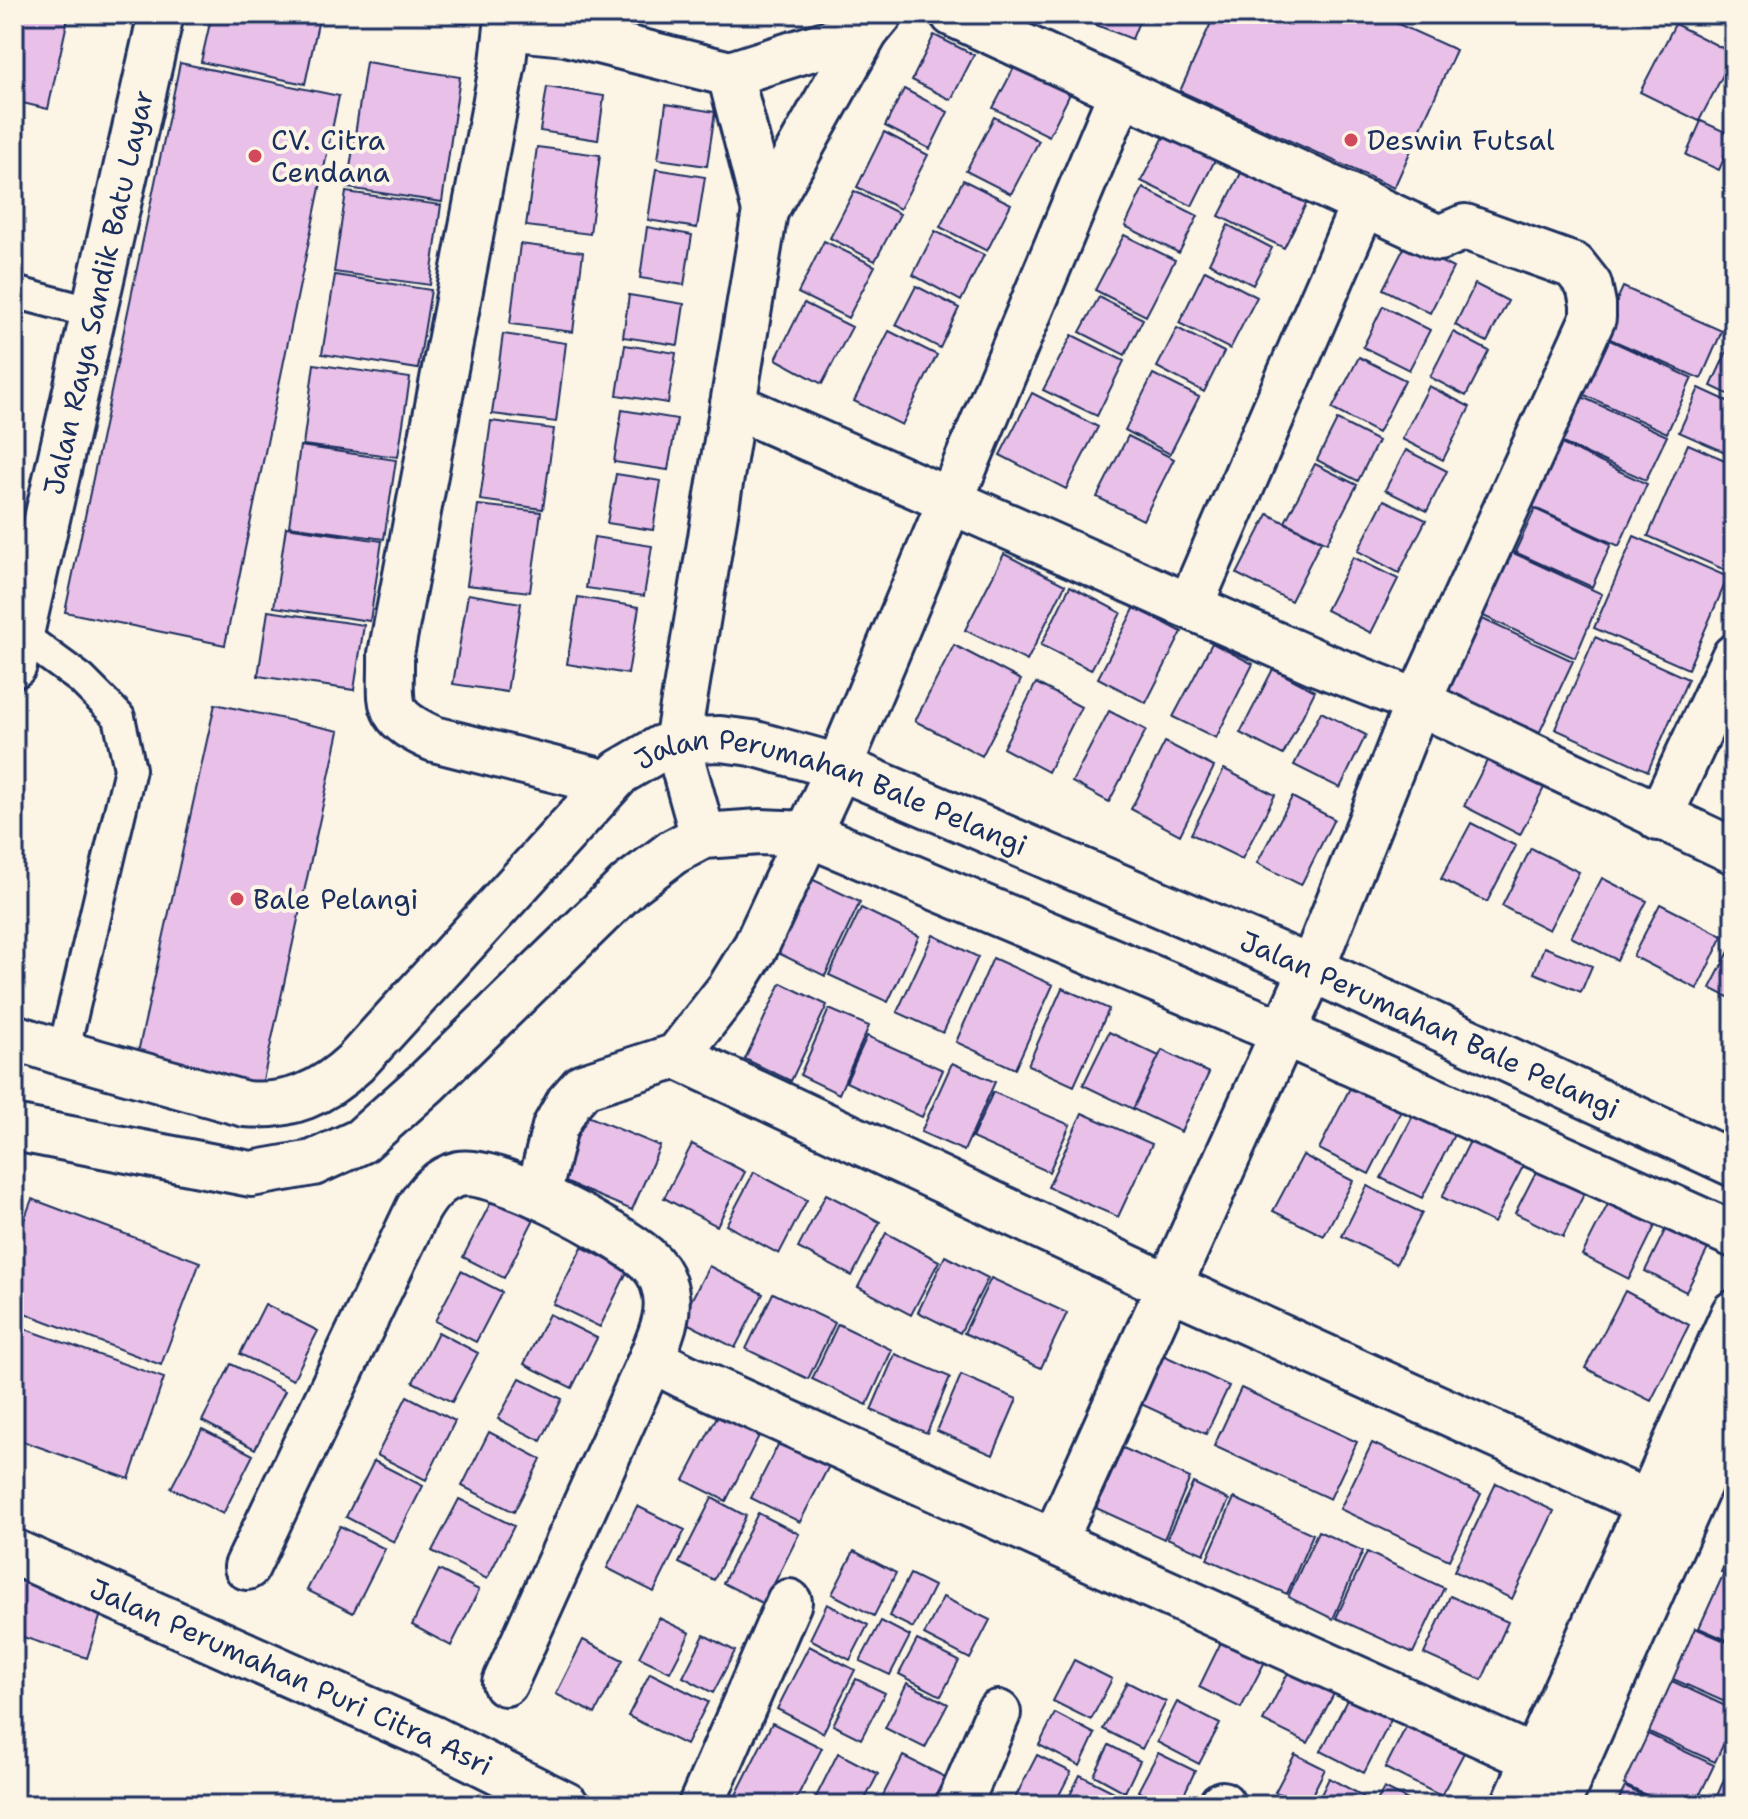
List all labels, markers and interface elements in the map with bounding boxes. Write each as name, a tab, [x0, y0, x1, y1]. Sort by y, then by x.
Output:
street label: Jalan Raya Sandik Batu Layar	[34, 86, 162, 499]
place label: CV. Citra Cendana	[271, 121, 390, 191]
place label: Deswin Futsal	[1367, 121, 1555, 159]
marker: Deswin Futsal	[1342, 131, 1360, 149]
marker: CV. Citra Cendana	[246, 147, 264, 165]
street label: Jalan Perumahan Bale Pelangi	[627, 720, 1033, 864]
place label: Bale Pelangi	[253, 880, 418, 918]
marker: Bale Pelangi	[228, 890, 246, 908]
street label: Jalan Perumahan Bale Pelangi	[1234, 921, 1626, 1128]
street label: Jalan Perumahan Puri Citra Asri	[84, 1569, 499, 1784]

